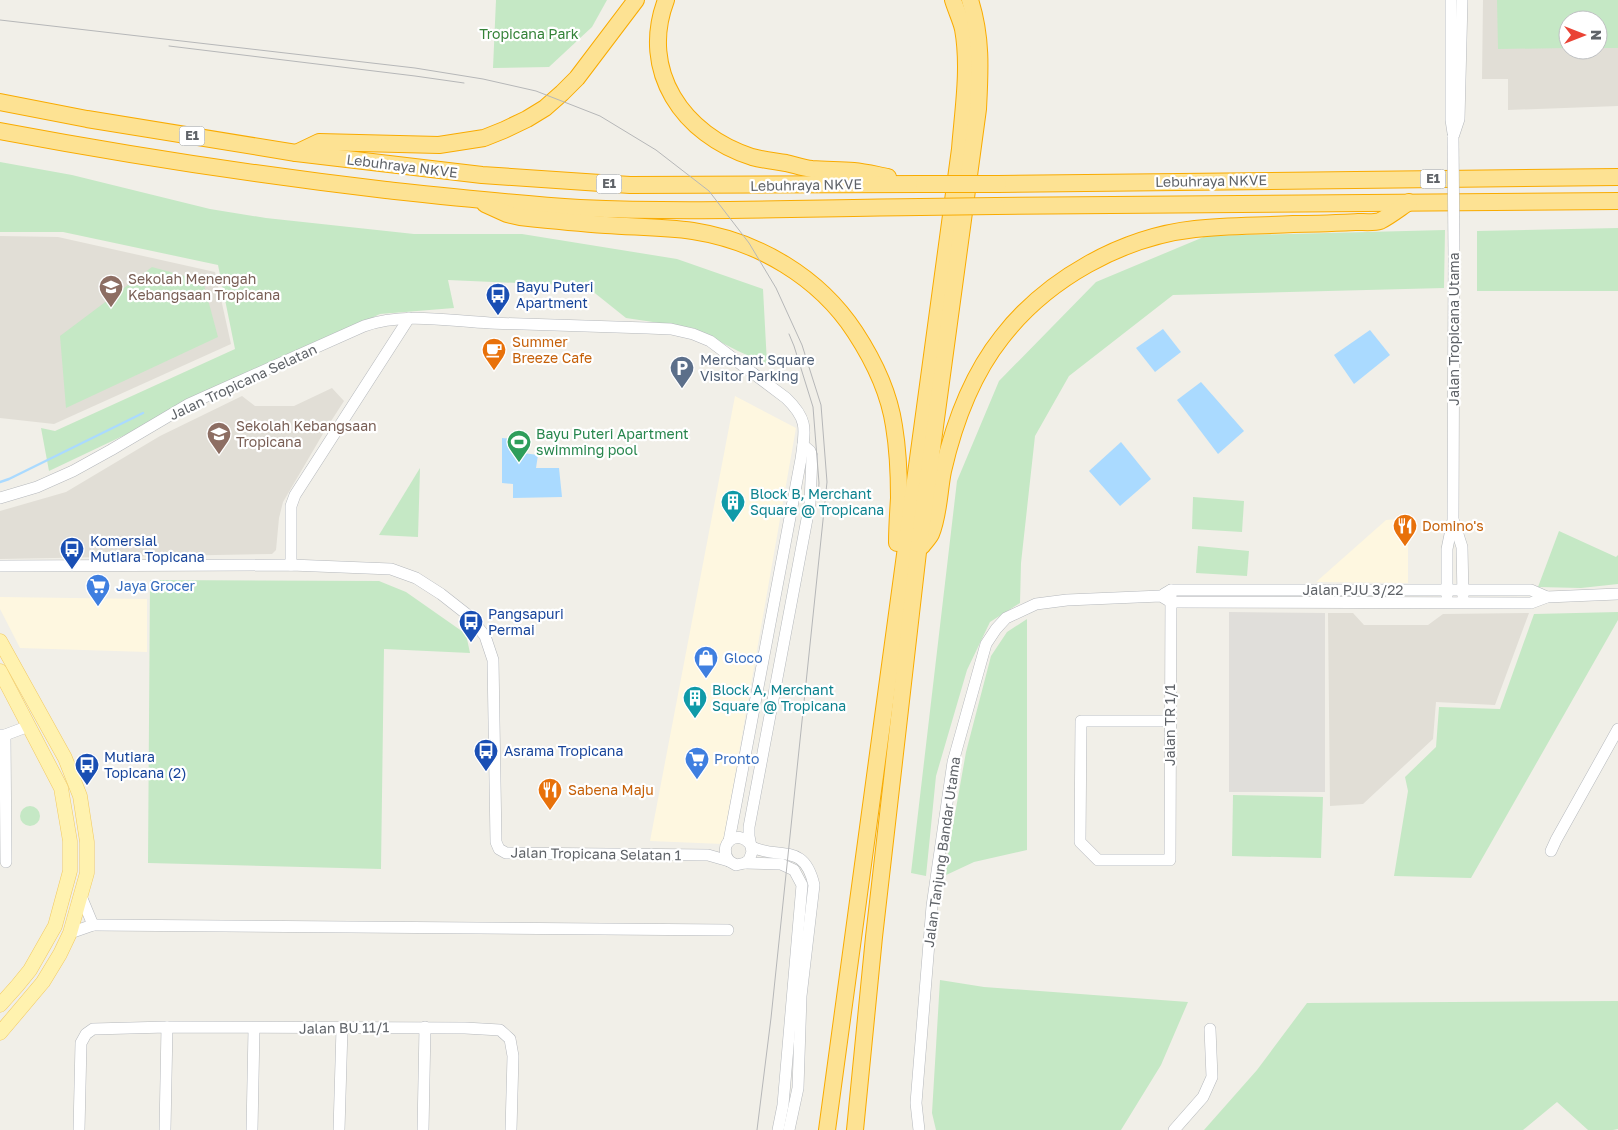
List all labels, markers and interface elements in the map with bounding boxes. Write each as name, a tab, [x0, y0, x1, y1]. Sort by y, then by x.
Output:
north arrow	[1558, 10, 1608, 60]
park label: Tropicana Park	[479, 25, 579, 42]
text: N	[1588, 30, 1605, 40]
road number: E1	[180, 126, 204, 146]
street label: Lebuhraya NKVE	[346, 150, 459, 181]
road number: E1	[1420, 170, 1446, 188]
street label: Lebuhraya NKVE	[1155, 171, 1267, 190]
road number: E1	[596, 174, 622, 193]
street label: Lebuhraya NKVE	[750, 175, 862, 194]
street label: Jalan Tropicana Utama	[1445, 252, 1462, 406]
place label: Sekolah Menengah Kebangsaan Tropicana	[128, 270, 280, 303]
school or university icon: Sekolah Menengah Kebangsaan Tropicana	[98, 274, 124, 308]
place label: Bayu Puteri Apartment	[516, 278, 593, 311]
bus stop icon: Bayu Puteri Apartment	[485, 282, 511, 316]
place label: Summer Breeze Cafe	[512, 333, 592, 366]
cafe icon: Summer Breeze Cafe	[481, 337, 507, 371]
street label: Jalan Tropicana Selatan	[166, 340, 319, 423]
place label: Merchant Square Visitor Parking	[700, 351, 815, 384]
parking icon: Merchant Square Visitor Parking	[669, 355, 695, 389]
place label: Sekolah Kebangsaan Tropicana	[236, 417, 377, 450]
school or university icon: Sekolah Kebangsaan Tropicana	[206, 421, 232, 455]
place label: Bayu Puteri Apartment swimming pool	[536, 425, 689, 458]
sports icon: Bayu Puteri Apartment swimming pool	[506, 429, 532, 463]
place label: Block B, Merchant Square @ Tropicana	[750, 485, 884, 518]
building icon: Block B, Merchant Square @ Tropicana	[720, 489, 746, 523]
restaurant icon: Domino's	[1392, 513, 1418, 547]
place label: Domino's	[1422, 517, 1484, 534]
place label: Komersial Mutiara Topicana	[90, 532, 205, 565]
bus stop icon: Komersial Mutiara Topicana	[59, 536, 85, 570]
supermarket icon: Jaya Grocer	[85, 573, 111, 607]
place label: Jaya Grocer	[116, 577, 196, 594]
street label: Jalan PJU 3/22	[1302, 581, 1404, 598]
place label: Pangsapuri Permai	[488, 605, 564, 638]
bus stop icon: Pangsapuri Permai	[458, 609, 484, 643]
shop icon: Gloco	[693, 645, 719, 679]
place label: Gloco	[724, 649, 763, 666]
place label: Block A, Merchant Square @ Tropicana	[712, 681, 846, 714]
street label: Jalan TR 1/1	[1161, 684, 1178, 766]
building icon: Block A, Merchant Square @ Tropicana	[682, 685, 708, 719]
bus stop icon: Asrama Tropicana	[473, 738, 499, 772]
place label: Asrama Tropicana	[504, 742, 623, 759]
supermarket icon: Pronto	[684, 746, 710, 780]
place label: Mutiara Topicana (2)	[104, 748, 187, 781]
place label: Pronto	[714, 750, 759, 767]
bus stop icon: Mutiara Topicana (2)	[74, 752, 100, 786]
street label: Jalan Tanjung Bandar Utama	[920, 755, 963, 948]
restaurant icon: Sabena Maju	[537, 777, 563, 811]
place label: Sabena Maju	[568, 781, 654, 798]
street label: Jalan Tropicana Selatan 1	[510, 844, 682, 863]
street label: Jalan BU 11/1	[299, 1018, 390, 1037]

